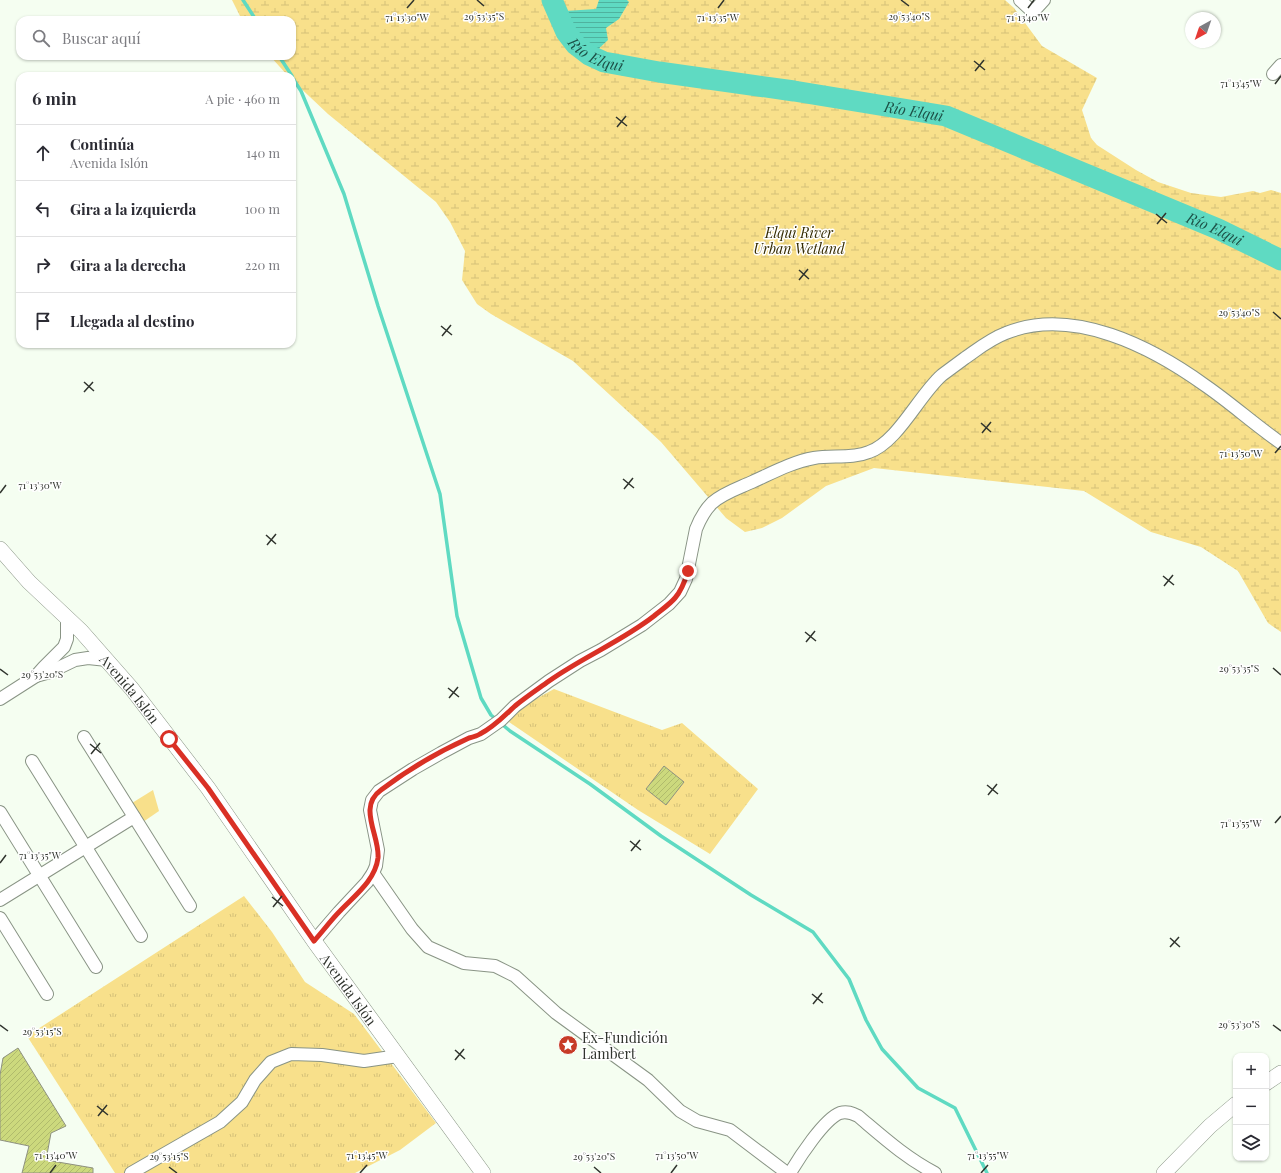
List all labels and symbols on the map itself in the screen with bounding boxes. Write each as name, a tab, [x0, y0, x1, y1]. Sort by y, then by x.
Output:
text: 29°53'35"S	[464, 9, 504, 23]
text: 29°53'40"S	[888, 9, 930, 23]
text: 71°13'30"W	[385, 10, 430, 24]
text: 71°13'35"W	[697, 10, 740, 24]
text: 71°13'40"W	[1007, 10, 1050, 24]
north arrow	[1185, 12, 1221, 48]
water label: Río Elqui	[563, 32, 625, 75]
text: 71°13'45"W	[1220, 76, 1262, 90]
water label: Río Elqui	[882, 96, 945, 125]
water label: Río Elqui	[1183, 207, 1247, 250]
park label: Elqui River Urban Wetland	[753, 223, 845, 258]
text: 29°53'40"S	[1218, 305, 1260, 319]
text: 71°13'50"W	[1220, 446, 1263, 460]
text: 71°13'30"W	[18, 478, 63, 492]
route end	[679, 562, 697, 580]
street label: Avenida Islón	[95, 649, 165, 728]
text: 29°53'35"S	[1219, 661, 1259, 675]
text: 29°53'20"S	[21, 667, 63, 681]
route start	[160, 730, 178, 748]
text: 71°13'55"W	[1220, 816, 1262, 830]
text: 71°13'35"W	[19, 848, 62, 862]
street label: Avenida Islón	[316, 949, 382, 1029]
text: 29°53'30"S	[1218, 1017, 1260, 1031]
text: 29°53'15"S	[22, 1024, 62, 1038]
place label: Ex-Fundición Lambert	[582, 1028, 669, 1063]
place icon: Ex-Fundición Lambert	[557, 1034, 579, 1056]
text: 71°13'40"W	[35, 1148, 78, 1162]
text: 71°13'45"W	[346, 1148, 388, 1162]
text: 71°13'50"W	[656, 1148, 699, 1162]
text: 71°13'55"W	[967, 1148, 1009, 1162]
text: 29°53'15"S	[149, 1149, 189, 1163]
text: 29°53'20"S	[573, 1149, 615, 1163]

